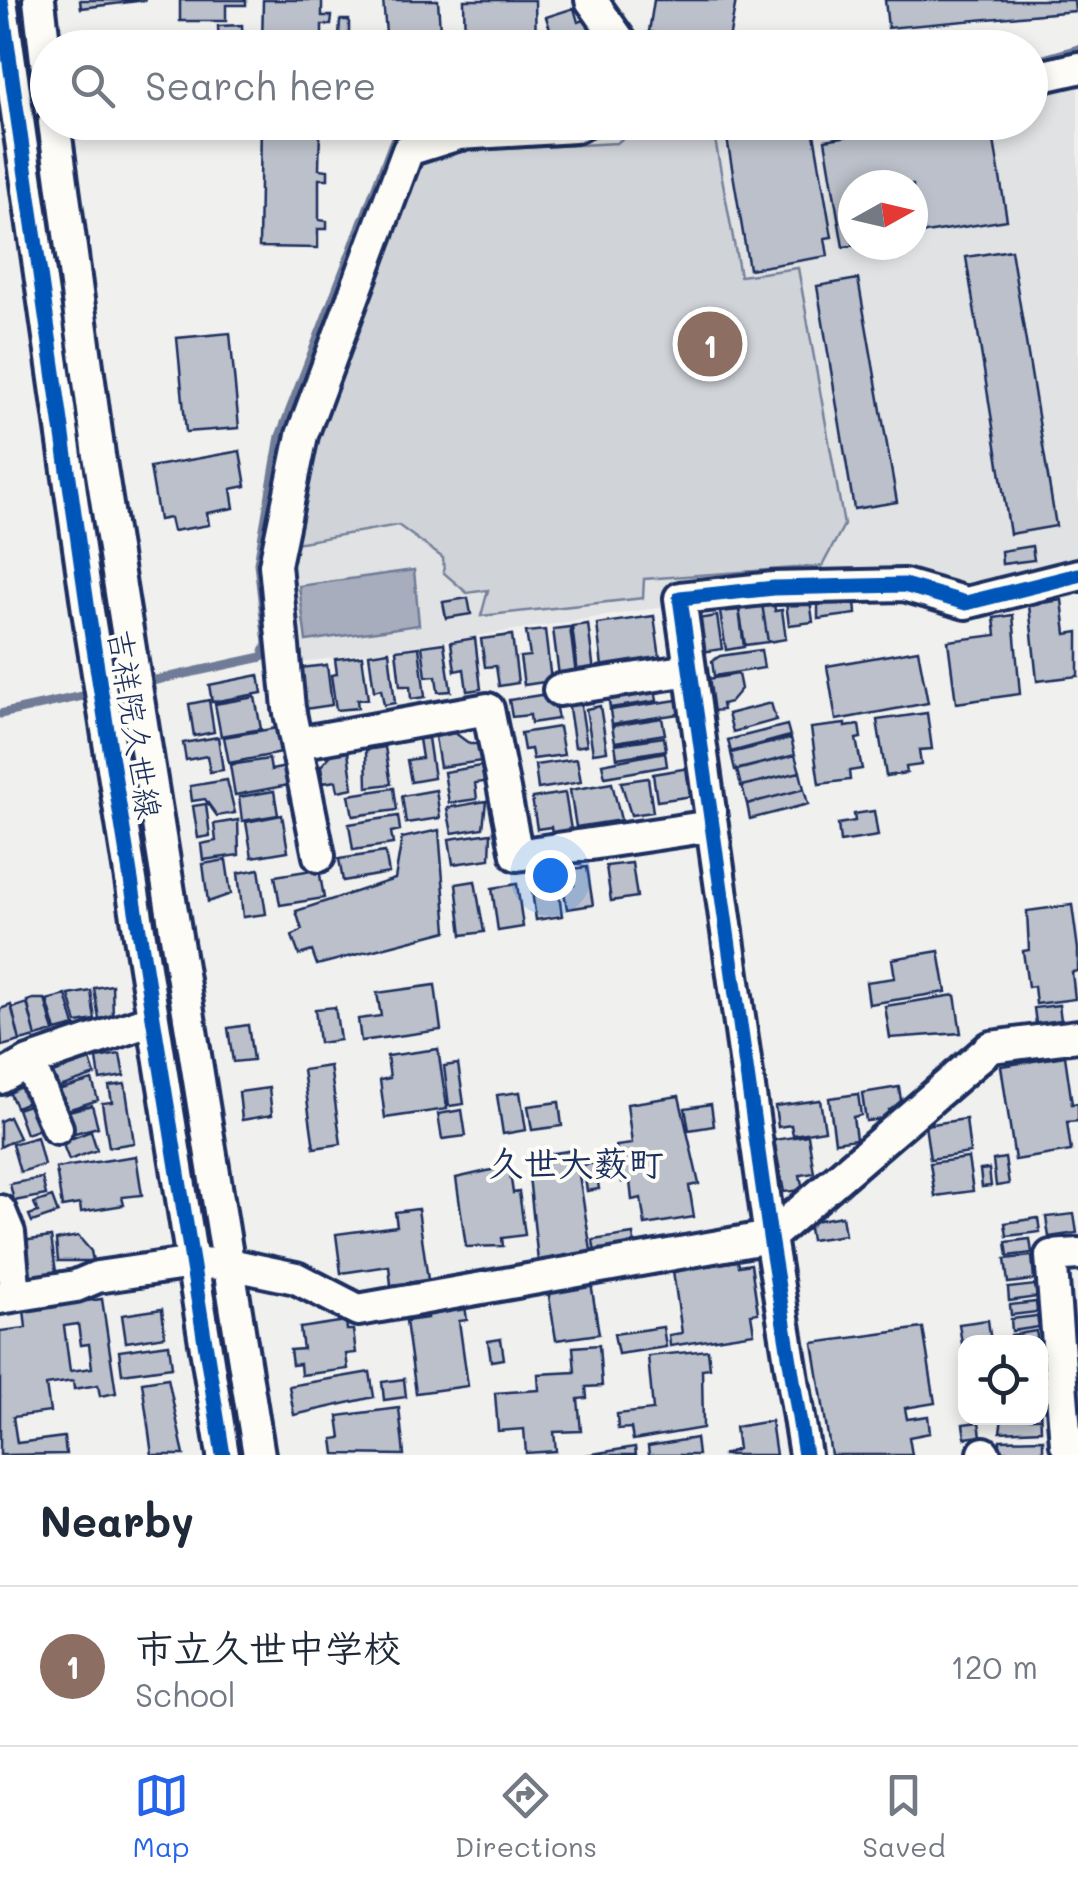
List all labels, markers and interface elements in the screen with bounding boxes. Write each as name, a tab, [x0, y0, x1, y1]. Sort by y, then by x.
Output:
search box	[30, 30, 1048, 140]
icon: search	[65, 58, 120, 113]
text: Search here	[145, 60, 376, 110]
north arrow	[838, 170, 928, 260]
pin: 1	[678, 306, 742, 382]
street label: 吉祥院久世線	[100, 626, 172, 822]
your location	[525, 850, 576, 901]
district label: 久世大薮町	[488, 1139, 664, 1185]
map controls	[958, 1335, 1048, 1425]
button: locate	[958, 1335, 1048, 1425]
text: Nearby	[40, 1493, 194, 1548]
text: 市立久世中学校	[135, 1622, 401, 1672]
text: 1	[65, 1645, 80, 1687]
text: 120 m	[950, 1645, 1038, 1687]
text: School	[135, 1673, 236, 1715]
tab: Map	[133, 1768, 190, 1864]
tab: Directions	[455, 1768, 597, 1864]
tab: Saved	[862, 1768, 945, 1864]

